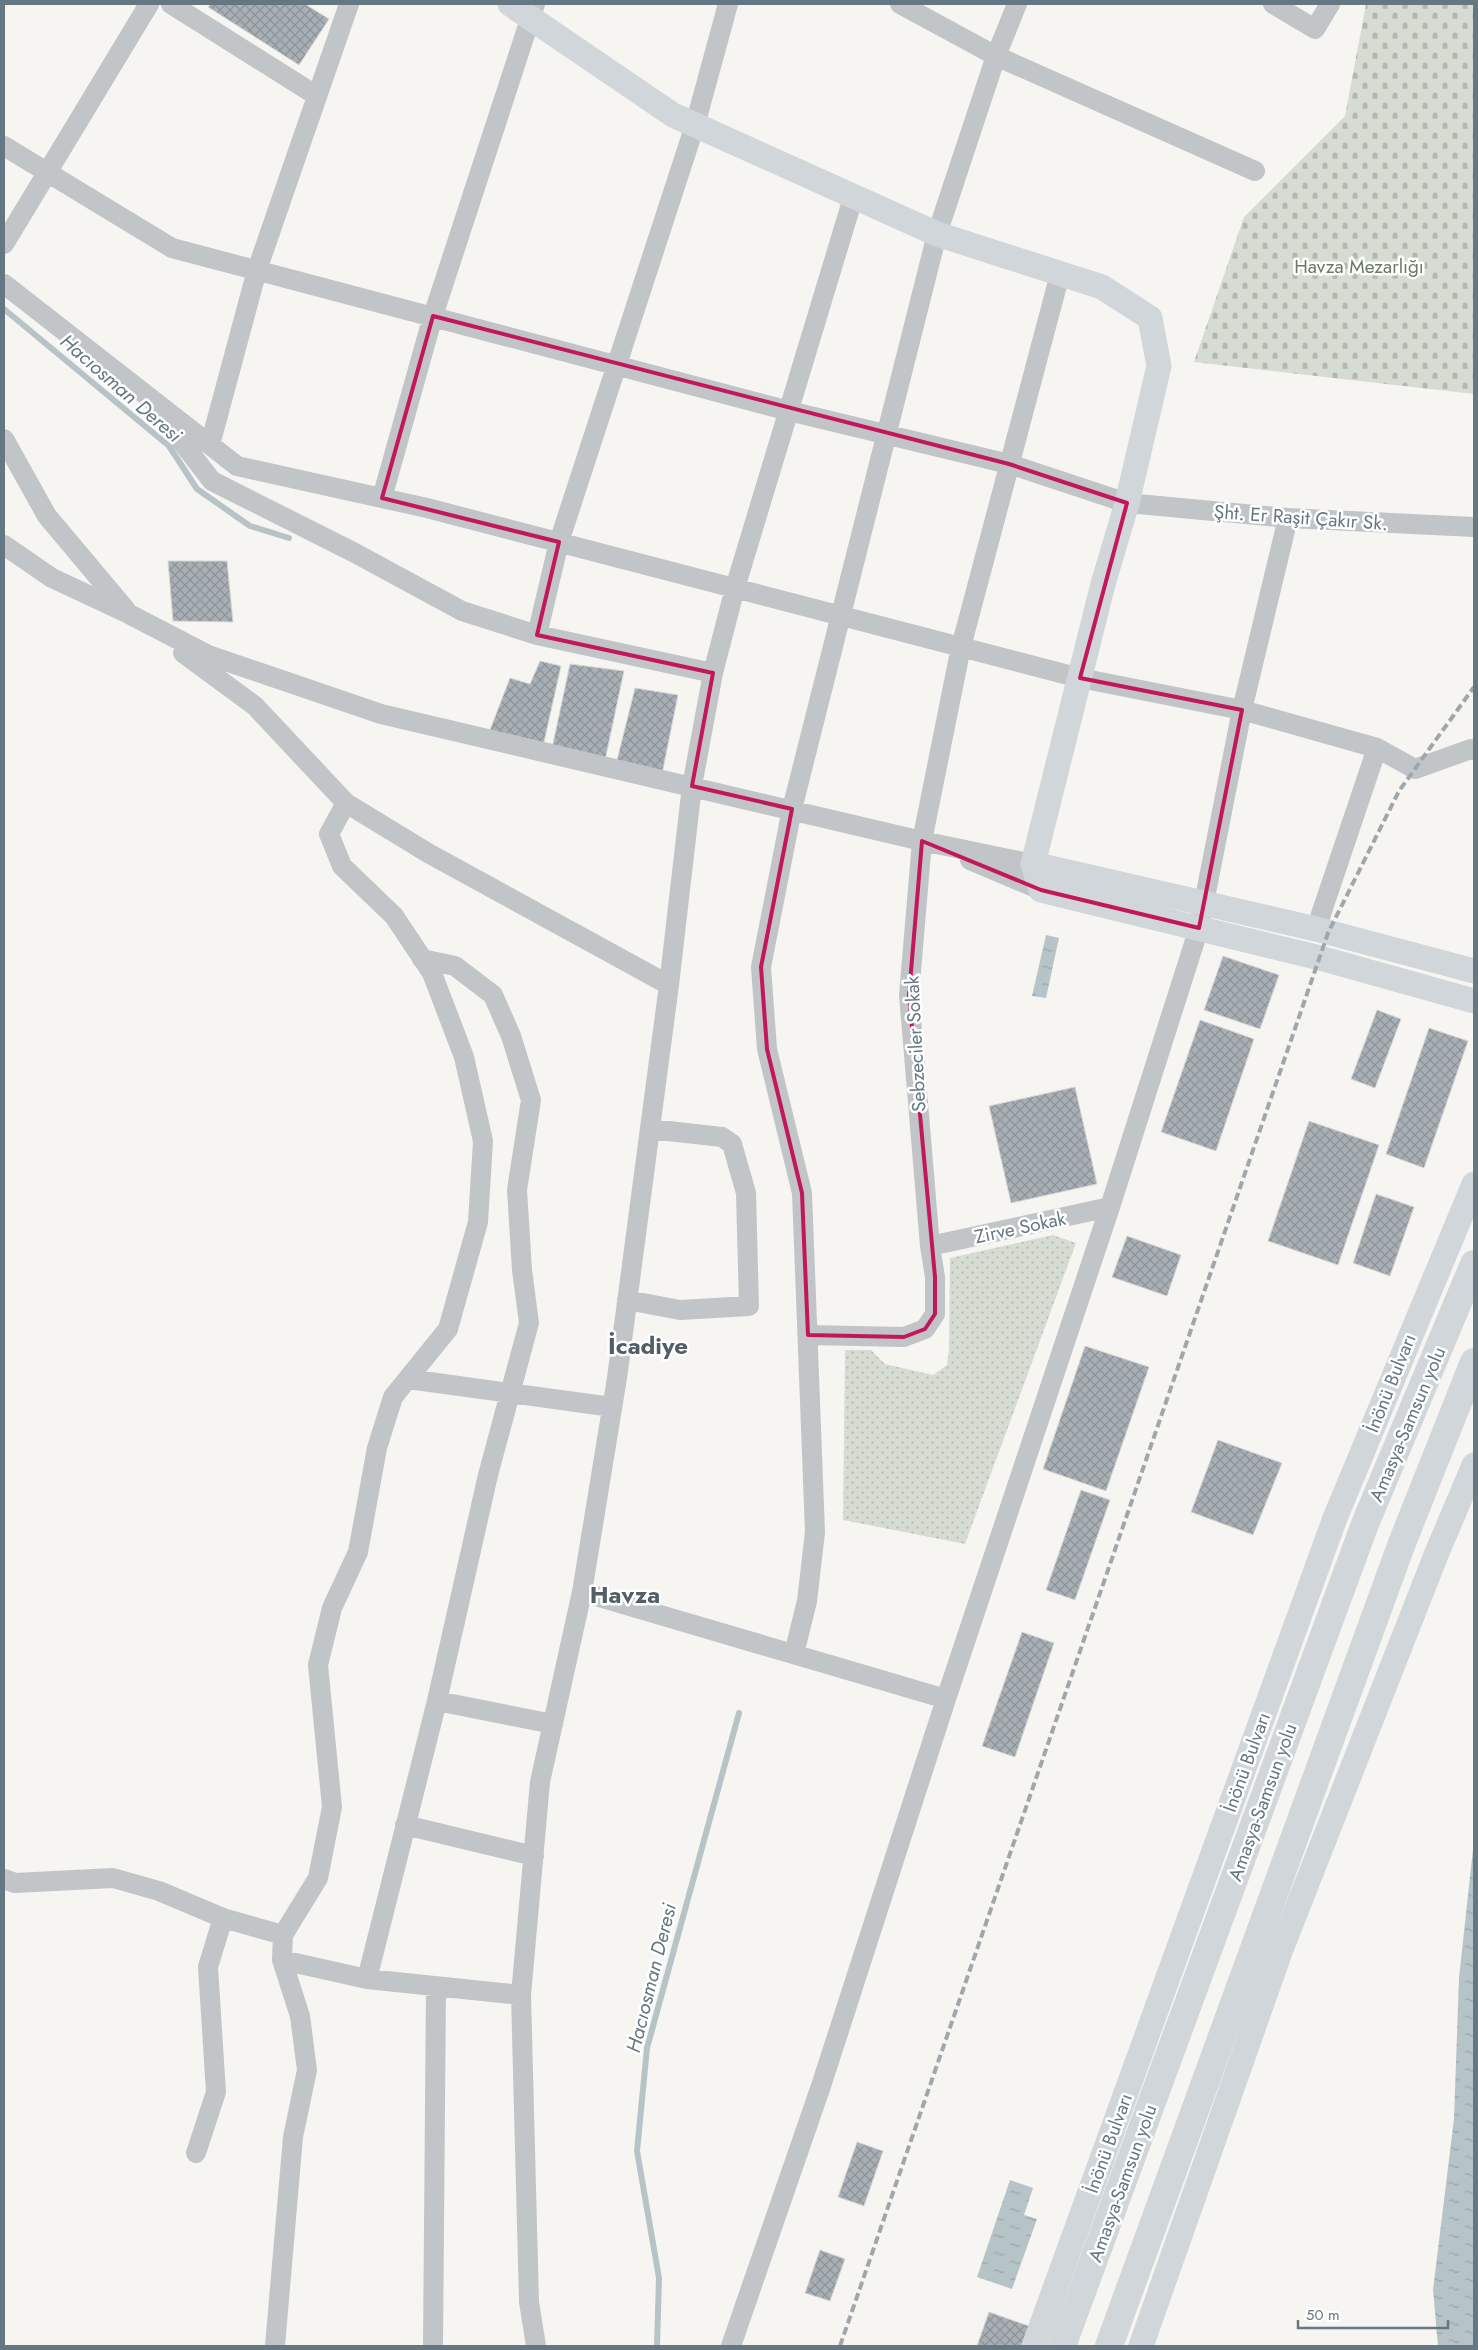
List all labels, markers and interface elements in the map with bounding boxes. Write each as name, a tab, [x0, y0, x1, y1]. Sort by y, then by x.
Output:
park label: Havza Mezarlığı	[1294, 253, 1424, 280]
water label: Hacıosman Deresi	[54, 327, 188, 450]
street label: Şht. Er Raşit Çakır Sk.	[1213, 498, 1389, 537]
street label: Sebzeciler Sokak	[898, 975, 933, 1113]
street label: Zirve Sokak	[972, 1205, 1069, 1250]
district label: İcadiye	[608, 1328, 688, 1363]
street label: İnönü Bulvarı	[1358, 1330, 1423, 1437]
street label: Amasya-Samsun yolu	[1363, 1343, 1452, 1506]
district label: Havza	[590, 1577, 660, 1612]
street label: İnönü Bulvarı	[1216, 1708, 1277, 1816]
street label: Amasya-Samsun yolu	[1221, 1720, 1304, 1885]
water label: Hacıosman Deresi	[619, 1900, 684, 2056]
street label: İnönü Bulvarı	[1078, 2089, 1139, 2197]
street label: Amasya-Samsun yolu	[1081, 2101, 1164, 2266]
scale bar	[1298, 2298, 1448, 2330]
text: 50 m	[1306, 2304, 1340, 2326]

